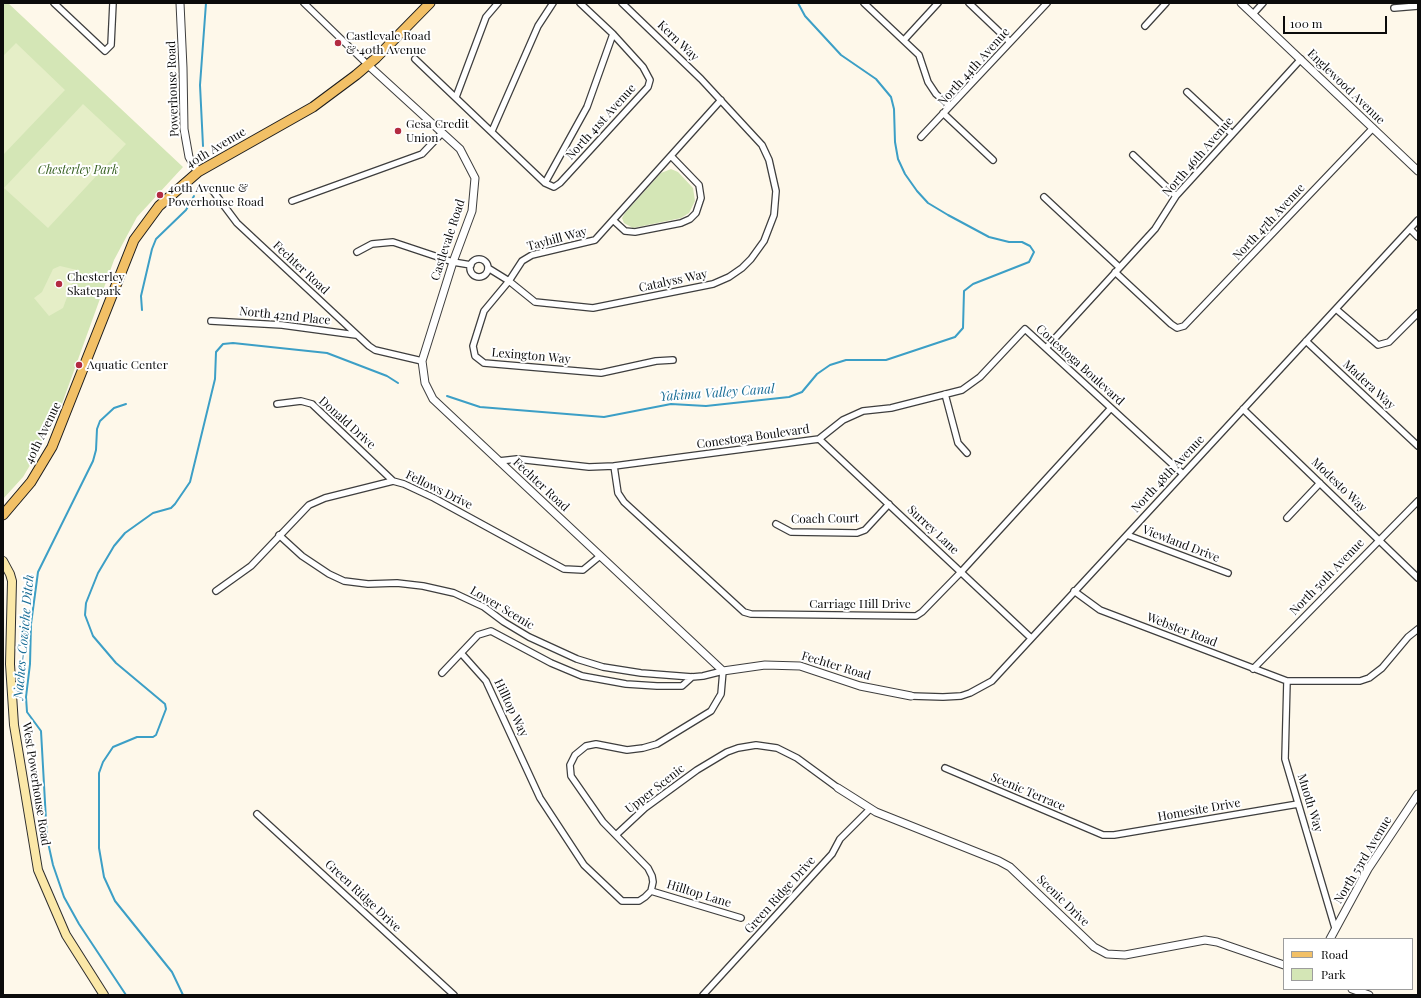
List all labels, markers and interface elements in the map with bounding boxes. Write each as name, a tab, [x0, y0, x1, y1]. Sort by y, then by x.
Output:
scale bar	[1285, 8, 1389, 34]
text: 100 m	[1290, 15, 1322, 31]
street label: Kern Way	[654, 18, 702, 64]
street label: North 44th Avenue	[935, 25, 1013, 109]
place label: Castlevale Road & 40th Avenue	[346, 29, 431, 57]
marker: Castlevale Road & 40th Avenue	[333, 38, 343, 48]
street label: Powerhouse Road	[164, 41, 182, 137]
street label: Englewood Avenue	[1304, 46, 1388, 128]
street label: North 41st Avenue	[563, 81, 639, 163]
street label: North 46th Avenue	[1160, 114, 1236, 200]
place label: Gesa Credit Union	[406, 117, 469, 145]
street label: 40th Avenue	[184, 125, 248, 171]
marker: Gesa Credit Union	[393, 126, 403, 136]
park label: Chesterley Park	[38, 163, 118, 177]
place label: 40th Avenue & Powerhouse Road	[168, 181, 264, 209]
street label: North 47th Avenue	[1230, 181, 1308, 263]
marker: 40th Avenue & Powerhouse Road	[155, 190, 165, 200]
street label: Castlevale Road	[428, 198, 468, 282]
street label: Tayhill Way	[525, 224, 589, 254]
street label: Fechter Road	[270, 238, 332, 298]
street label: Catalyss Way	[637, 267, 709, 295]
place label: Chesterley Skatepark	[67, 270, 124, 298]
marker: Chesterley Skatepark	[54, 279, 64, 289]
street label: North 42nd Place	[239, 304, 331, 328]
street label: Conestoga Boulevard	[1033, 322, 1127, 408]
street label: Lexington Way	[491, 345, 571, 367]
street label: Madera Way	[1340, 357, 1398, 413]
place label: Aquatic Center	[87, 358, 168, 372]
marker: Aquatic Center	[74, 360, 84, 370]
water label: Yakima Valley Canal	[659, 381, 775, 405]
street label: Donald Drive	[316, 394, 378, 452]
street label: 40th Avenue	[22, 400, 64, 466]
street label: Conestoga Boulevard	[696, 422, 810, 452]
street label: North 48th Avenue	[1128, 432, 1208, 516]
street label: Fechter Road	[510, 455, 572, 515]
street label: Modesto Way	[1308, 455, 1370, 515]
street label: Fellows Drive	[403, 468, 475, 512]
street label: Surrey Lane	[904, 503, 962, 557]
street label: Coach Court	[791, 511, 859, 527]
street label: Viewland Drive	[1140, 523, 1222, 565]
street label: North 50th Avenue	[1287, 536, 1367, 618]
water label: Naches-Cowiche Ditch	[11, 574, 37, 700]
street label: Lower Scenic	[467, 583, 537, 633]
street label: Carriage Hill Drive	[809, 597, 911, 611]
street label: Webster Road	[1145, 610, 1219, 650]
street label: Fechter Road	[800, 649, 872, 683]
street label: Hilltop Way	[491, 677, 531, 739]
street label: West Powerhouse Road	[19, 721, 53, 847]
street label: Upper Scenic	[623, 761, 687, 817]
street label: Scenic Terrace	[989, 770, 1067, 814]
street label: Muoth Way	[1294, 772, 1326, 834]
street label: Homesite Drive	[1157, 796, 1241, 824]
street label: North 53rd Avenue	[1331, 814, 1395, 906]
street label: Green Ridge Drive	[742, 853, 818, 937]
street label: Green Ridge Drive	[322, 857, 404, 935]
street label: Scenic Drive	[1034, 872, 1092, 930]
street label: Hilltop Lane	[665, 877, 733, 911]
legend	[1283, 938, 1413, 990]
text: Road	[1321, 946, 1348, 962]
text: Park	[1321, 966, 1346, 982]

